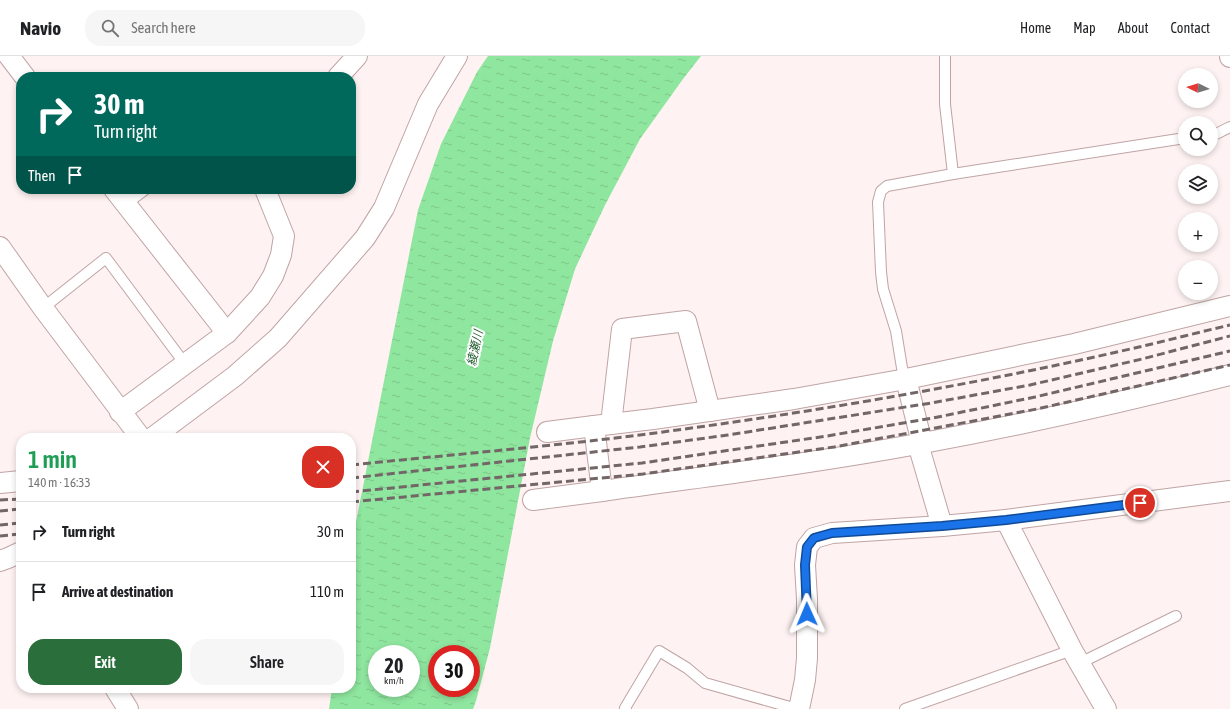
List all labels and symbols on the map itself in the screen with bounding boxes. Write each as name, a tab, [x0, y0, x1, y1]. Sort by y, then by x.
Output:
north arrow	[1178, 68, 1218, 108]
water label: 綾瀬川	[464, 327, 486, 367]
pin	[1123, 486, 1157, 520]
position arrow	[786, 593, 828, 635]
speed limit sign: 30	[428, 645, 480, 697]

